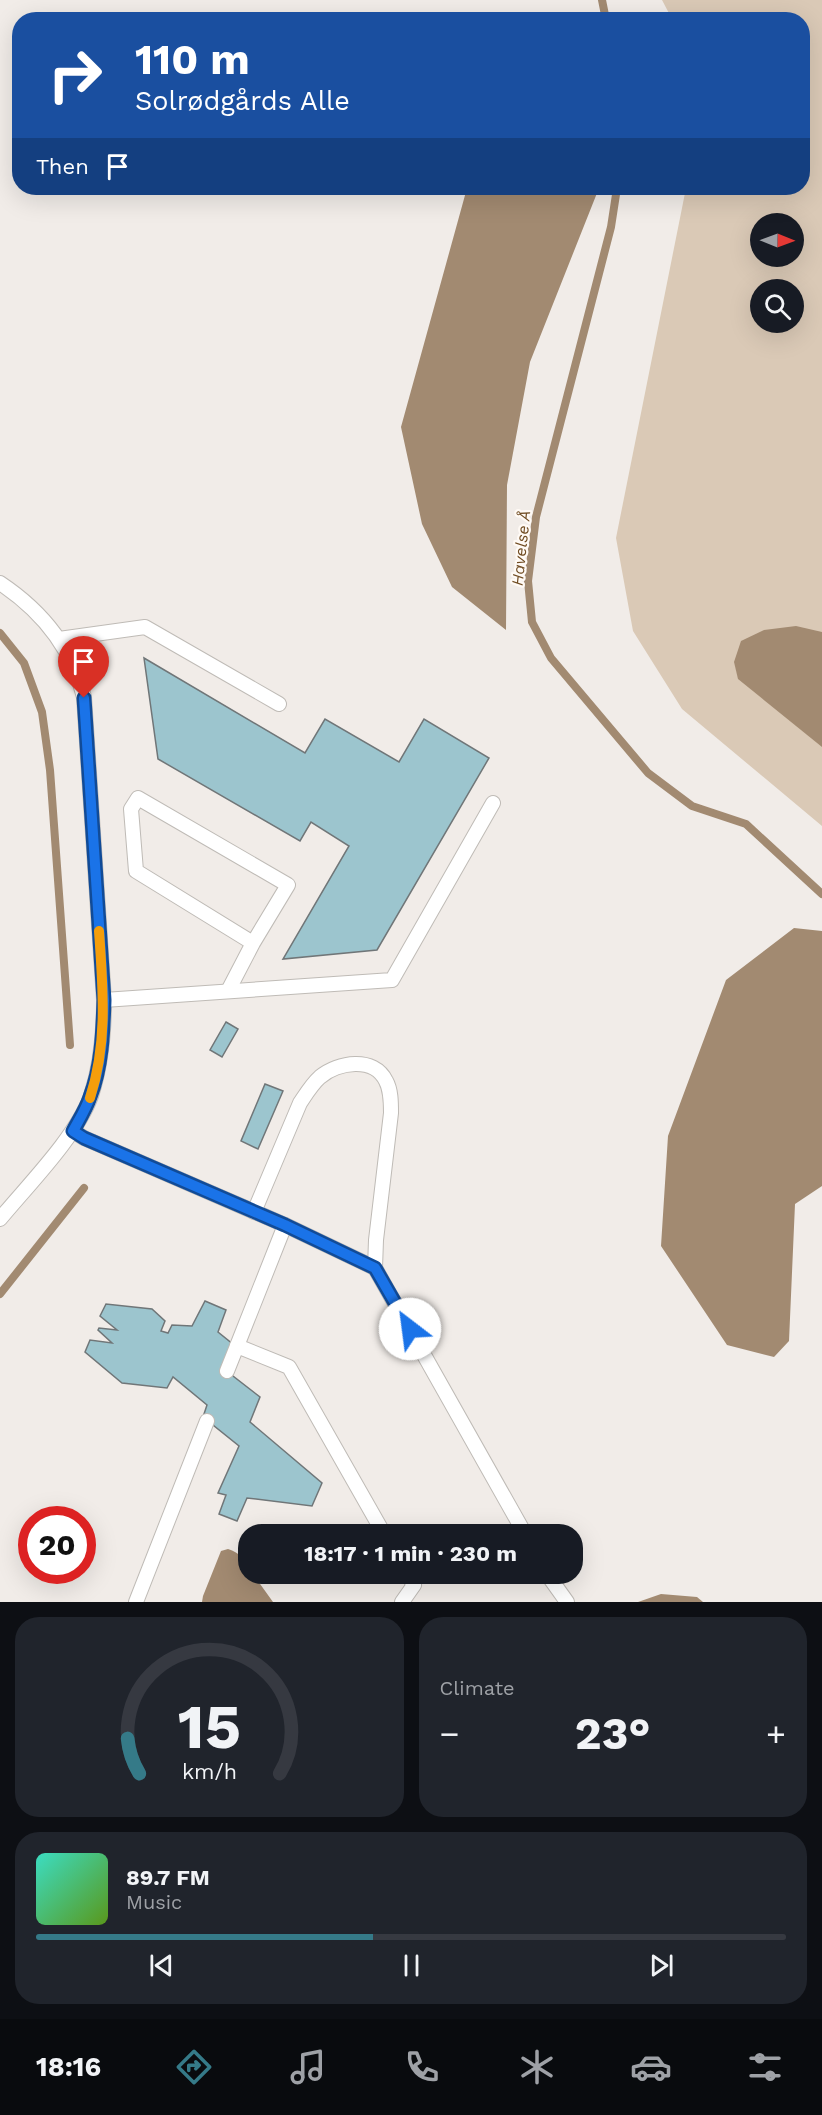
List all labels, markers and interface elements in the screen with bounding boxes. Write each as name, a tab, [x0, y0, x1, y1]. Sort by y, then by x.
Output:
text: 110 m	[135, 35, 250, 84]
icon: right	[36, 36, 114, 114]
text: Solrødgårds Alle	[135, 85, 350, 117]
icon: arrive	[101, 150, 134, 183]
text: Then	[36, 154, 89, 179]
north arrow	[750, 213, 804, 267]
map controls	[750, 213, 804, 333]
button: search	[750, 279, 804, 333]
water label: Havelse Å	[508, 509, 534, 587]
pin	[58, 636, 109, 698]
icon: arrive	[67, 645, 100, 678]
position arrow	[378, 1297, 442, 1361]
speed limit sign: 20	[18, 1506, 96, 1584]
text: 18:17 · 1 min · 230 m	[304, 1541, 517, 1566]
text: Climate	[440, 1676, 515, 1700]
text: 15	[178, 1690, 241, 1763]
text: 23°	[575, 1707, 651, 1760]
text: −	[440, 1714, 459, 1753]
text: +	[766, 1714, 786, 1753]
text: km/h	[182, 1759, 237, 1784]
text: 89.7 FM	[126, 1865, 210, 1890]
text: Music	[126, 1890, 182, 1914]
icon: previous	[145, 1949, 178, 1982]
icon: pause	[395, 1949, 428, 1982]
icon: next	[645, 1949, 678, 1982]
icon: directions	[173, 2046, 215, 2088]
icon: music	[287, 2046, 329, 2088]
icon: phone	[401, 2046, 443, 2088]
icon: climate	[516, 2046, 558, 2088]
icon: car	[630, 2046, 672, 2088]
icon: filters	[744, 2046, 786, 2088]
text: 18:16	[36, 2051, 101, 2083]

